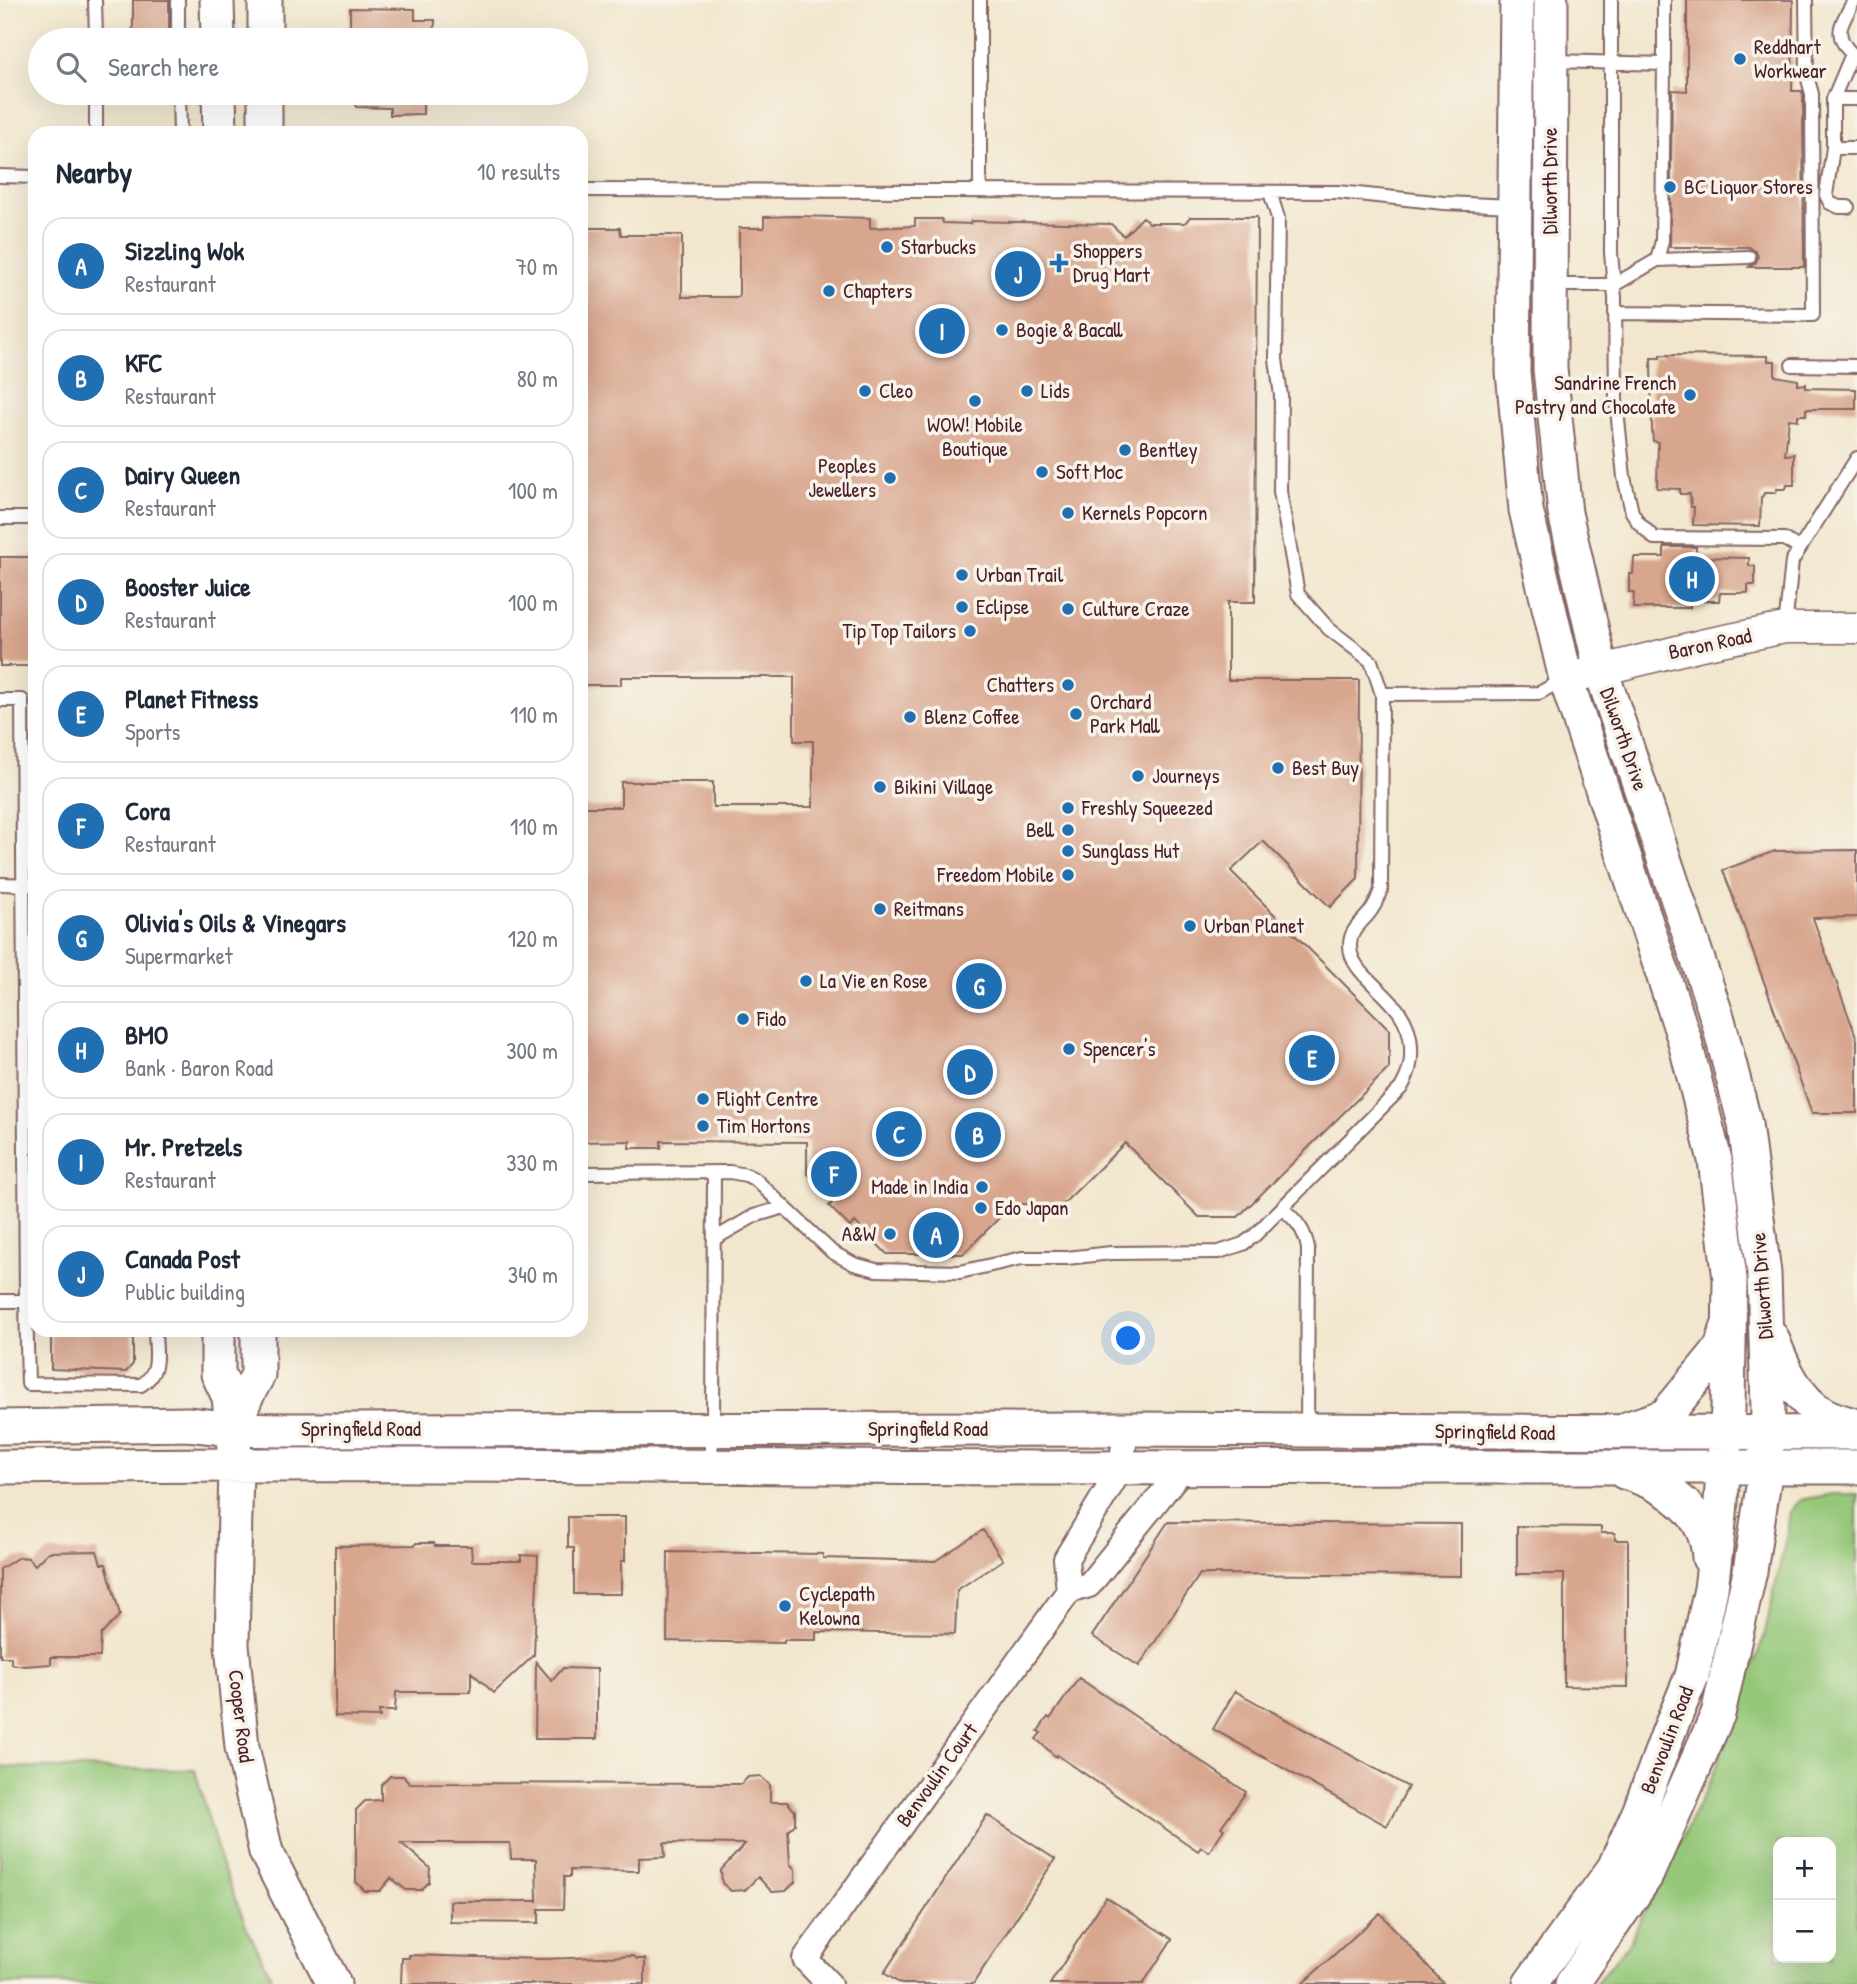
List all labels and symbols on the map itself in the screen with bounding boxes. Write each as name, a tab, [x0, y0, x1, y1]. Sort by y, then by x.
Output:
place label: Reddhart Workwear	[1754, 32, 1827, 85]
marker: Reddhart Workwear	[1732, 51, 1748, 67]
street label: Dilworth Drive	[1535, 128, 1564, 234]
place label: BC Liquor Stores	[1684, 172, 1813, 201]
marker: BC Liquor Stores	[1662, 179, 1678, 195]
place label: Starbucks	[901, 232, 976, 261]
place label: Shoppers Drug Mart	[1073, 236, 1150, 289]
marker: Starbucks	[879, 239, 895, 255]
pin: J	[995, 248, 1041, 300]
marker: Shoppers Drug Mart	[1051, 255, 1067, 271]
place label: Chapters	[843, 276, 912, 305]
marker: Chapters	[821, 283, 837, 299]
pin: I	[919, 305, 965, 357]
place label: Bogie & Bacall	[1016, 315, 1124, 344]
marker: Bogie & Bacall	[994, 322, 1010, 338]
place label: Sandrine French Pastry and Chocolate	[1515, 368, 1676, 421]
place label: Cleo	[879, 376, 913, 405]
place label: Lids	[1041, 376, 1070, 405]
marker: Cleo	[857, 383, 873, 399]
marker: Lids	[1019, 383, 1035, 399]
marker: Sandrine French Pastry and Chocolate	[1682, 387, 1698, 403]
marker: WOW! Mobile Boutique	[967, 393, 983, 409]
place label: WOW! Mobile Boutique	[927, 410, 1023, 463]
place label: Bentley	[1139, 435, 1198, 464]
marker: Bentley	[1117, 442, 1133, 458]
place label: Peoples Jewellers	[808, 451, 876, 504]
place label: Soft Moc	[1056, 457, 1124, 486]
marker: Soft Moc	[1034, 464, 1050, 480]
marker: Peoples Jewellers	[882, 470, 898, 486]
place label: Kernels Popcorn	[1082, 498, 1208, 527]
marker: Kernels Popcorn	[1060, 505, 1076, 521]
pin: H	[1669, 553, 1715, 605]
place label: Urban Trail	[976, 560, 1064, 589]
marker: Urban Trail	[954, 567, 970, 583]
place label: Eclipse	[976, 592, 1029, 621]
place label: Culture Craze	[1082, 594, 1190, 623]
marker: Eclipse	[954, 599, 970, 615]
marker: Culture Craze	[1060, 601, 1076, 617]
place label: Tip Top Tailors	[843, 616, 956, 645]
street label: Baron Road	[1666, 621, 1754, 666]
marker: Tip Top Tailors	[962, 623, 978, 639]
place label: Chatters	[986, 670, 1054, 699]
marker: Chatters	[1060, 677, 1076, 693]
street label: Dilworth Drive	[1593, 684, 1656, 794]
place label: Orchard Park Mall	[1090, 687, 1161, 740]
place label: Blenz Coffee	[924, 702, 1020, 731]
marker: Orchard Park Mall	[1068, 706, 1084, 722]
marker: Blenz Coffee	[902, 709, 918, 725]
place label: Best Buy	[1292, 753, 1359, 782]
marker: Best Buy	[1270, 760, 1286, 776]
place label: Journeys	[1152, 761, 1220, 790]
marker: Journeys	[1130, 768, 1146, 784]
place label: Bikini Village	[894, 772, 993, 801]
marker: Bikini Village	[872, 779, 888, 795]
place label: Freshly Squeezed	[1081, 793, 1213, 822]
marker: Freshly Squeezed	[1060, 800, 1076, 816]
place label: Bell	[1026, 815, 1055, 844]
marker: Bell	[1060, 822, 1076, 838]
place label: Sunglass Hut	[1082, 836, 1180, 865]
marker: Sunglass Hut	[1060, 843, 1076, 859]
place label: Freedom Mobile	[936, 860, 1054, 889]
marker: Freedom Mobile	[1060, 867, 1076, 883]
place label: Reitmans	[894, 894, 964, 923]
marker: Reitmans	[872, 901, 888, 917]
place label: Urban Planet	[1204, 911, 1305, 940]
marker: Urban Planet	[1182, 918, 1198, 934]
pin: G	[956, 960, 1002, 1012]
place label: La Vie en Rose	[820, 966, 928, 995]
marker: La Vie en Rose	[798, 973, 814, 989]
place label: Fido	[756, 1004, 786, 1033]
marker: Fido	[735, 1011, 751, 1027]
pin: E	[1289, 1032, 1335, 1084]
place label: Spencer's	[1083, 1034, 1156, 1063]
marker: Spencer's	[1061, 1041, 1077, 1057]
pin: D	[947, 1046, 993, 1098]
place label: Flight Centre	[716, 1084, 818, 1113]
marker: Flight Centre	[695, 1091, 711, 1107]
pin: C	[876, 1108, 922, 1160]
pin: B	[955, 1109, 1001, 1161]
place label: Tim Hortons	[717, 1111, 810, 1140]
marker: Tim Hortons	[695, 1118, 711, 1134]
pin: F	[811, 1148, 857, 1200]
place label: Made in India	[871, 1172, 968, 1201]
marker: Made in India	[974, 1179, 990, 1195]
place label: Edo Japan	[995, 1193, 1068, 1222]
marker: Edo Japan	[973, 1200, 989, 1216]
pin: A	[913, 1209, 959, 1261]
place label: A&W	[842, 1219, 876, 1248]
marker: A&W	[882, 1226, 898, 1242]
street label: Dilworth Drive	[1743, 1232, 1780, 1340]
your location	[1111, 1321, 1145, 1355]
street label: Springfield Road	[301, 1414, 421, 1443]
street label: Springfield Road	[868, 1414, 988, 1443]
street label: Springfield Road	[1435, 1416, 1555, 1447]
place label: Cyclepath Kelowna	[799, 1579, 875, 1632]
marker: Cyclepath Kelowna	[777, 1598, 793, 1614]
street label: Cooper Road	[221, 1668, 262, 1764]
street label: Benvoulin Road	[1633, 1682, 1700, 1798]
street label: Benvoulin Court	[889, 1716, 985, 1833]

